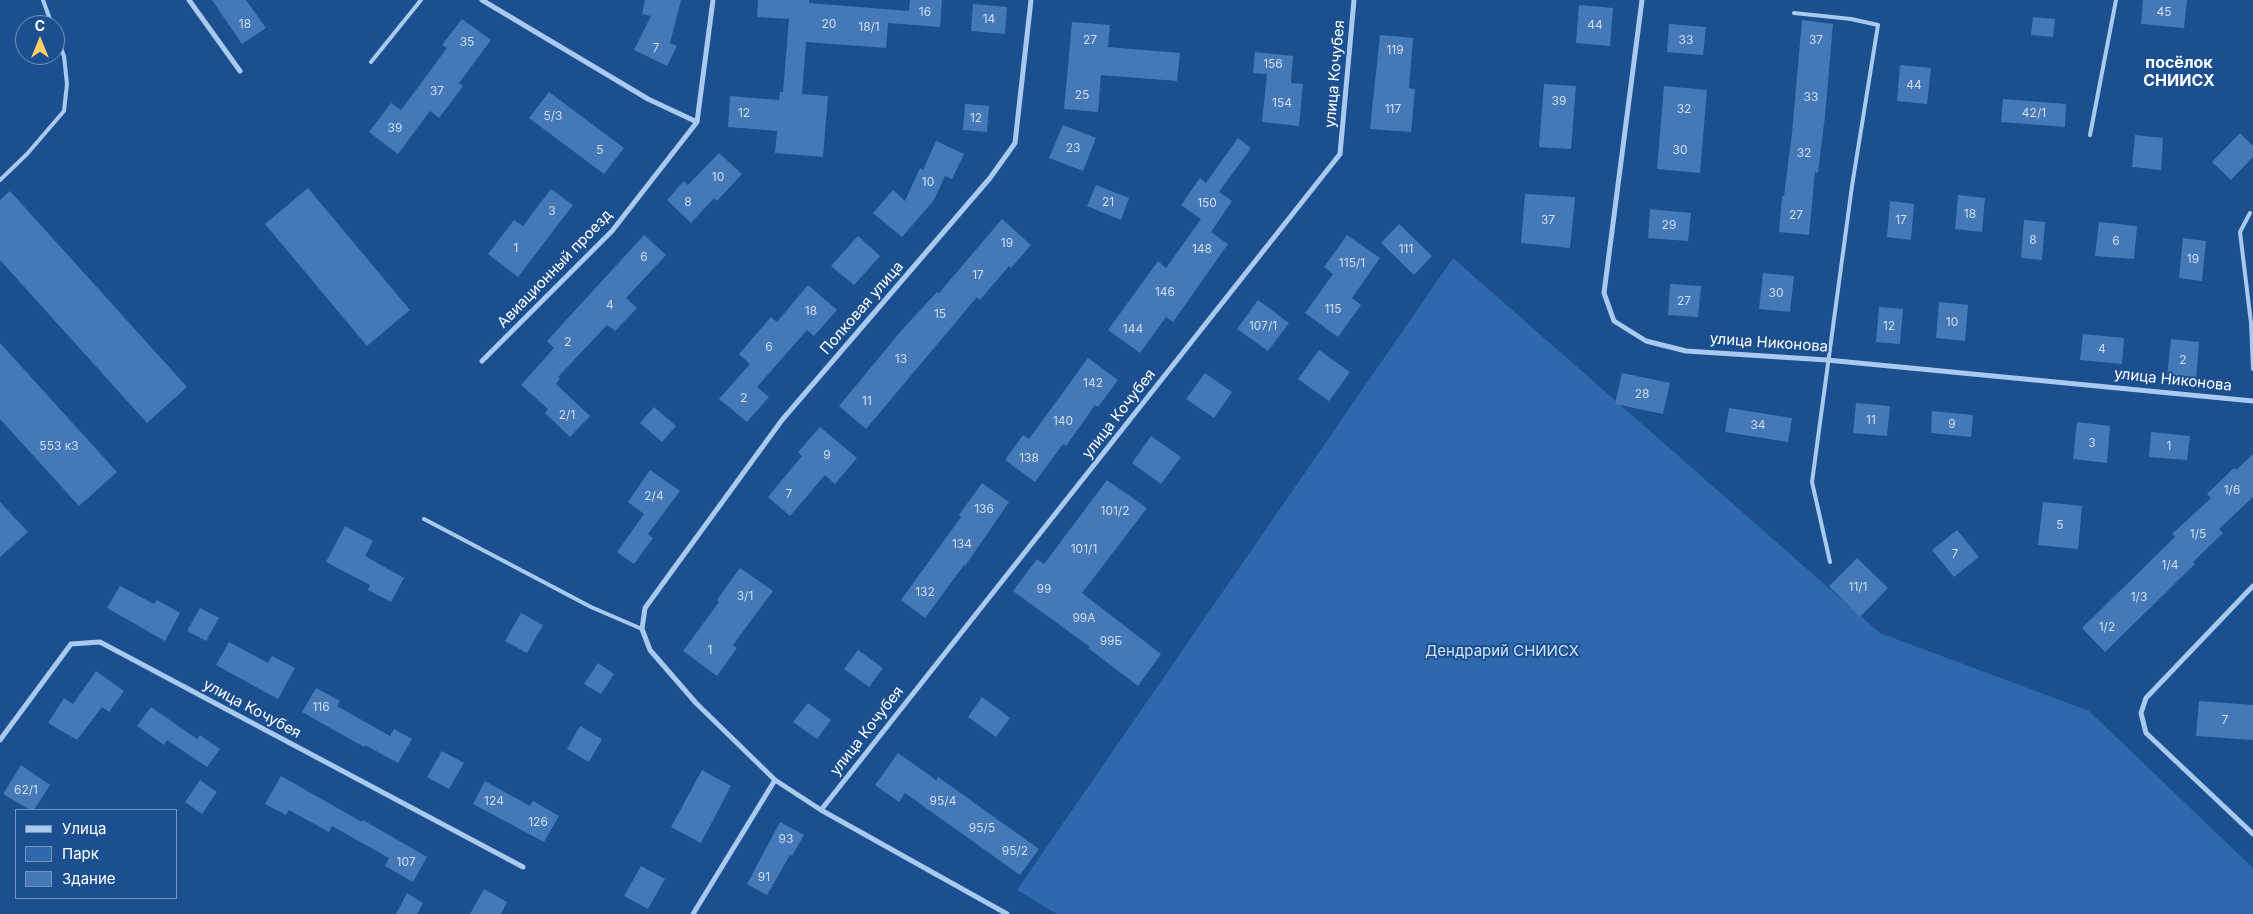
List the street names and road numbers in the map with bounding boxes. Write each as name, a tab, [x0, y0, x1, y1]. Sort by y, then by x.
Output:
street label: улица Кочубея	[1321, 19, 1349, 129]
street label: Авиационный проезд	[494, 206, 616, 332]
street label: Полковая улица	[817, 258, 907, 358]
street label: улица Никонова	[1709, 330, 1829, 356]
street label: улица Никонова	[2113, 365, 2233, 395]
street label: улица Кочубея	[1079, 366, 1159, 462]
street label: улица Кочубея	[200, 676, 304, 742]
street label: улица Кочубея	[827, 683, 907, 779]

